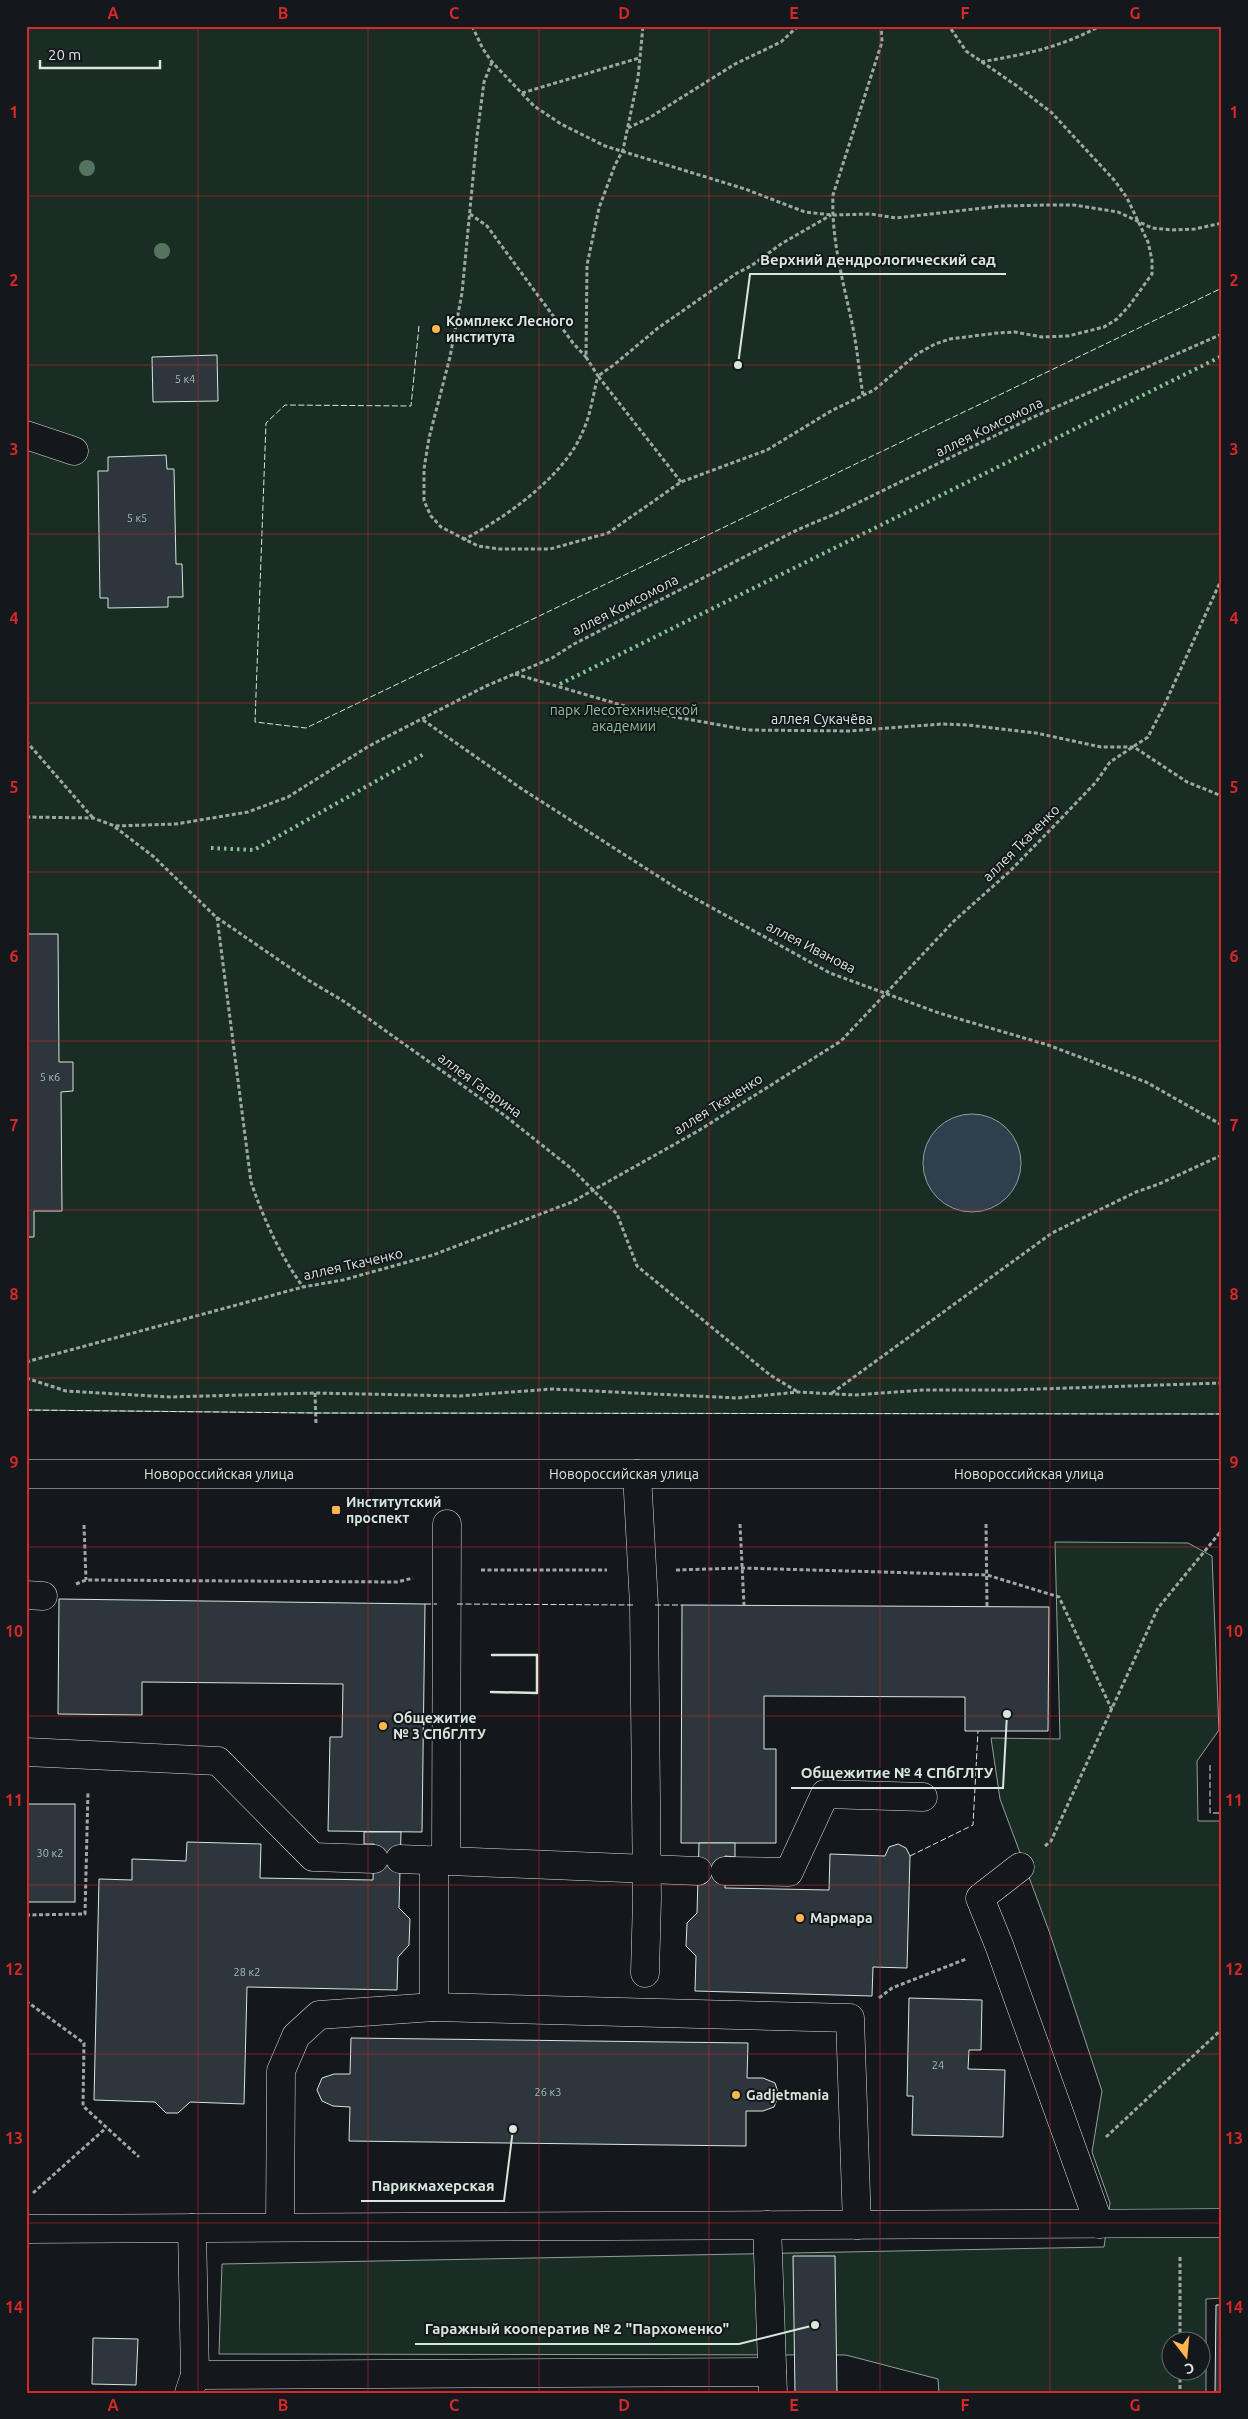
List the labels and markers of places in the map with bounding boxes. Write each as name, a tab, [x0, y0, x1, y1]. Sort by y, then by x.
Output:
callout: Верхний дендрологический сад	[750, 244, 1006, 274]
place label: Комплекс Лесного института	[446, 313, 574, 345]
marker: Комплекс Лесного института	[430, 323, 442, 335]
place label: Институтский проспект	[346, 1494, 441, 1526]
marker: Институтский проспект	[330, 1504, 342, 1516]
place label: Общежитие № 3 СПбГЛТУ	[393, 1710, 486, 1742]
marker: Общежитие № 3 СПбГЛТУ	[377, 1720, 389, 1732]
callout: Общежитие № 4 СПбГЛТУ	[791, 1758, 1003, 1788]
place label: Мармара	[810, 1910, 873, 1926]
marker: Мармара	[794, 1912, 806, 1924]
place label: Gadjetmania	[746, 2087, 829, 2103]
marker: Gadjetmania	[730, 2089, 742, 2101]
callout: Парикмахерская	[361, 2171, 504, 2201]
callout: Гаражный кооператив № 2 "Пархоменко"	[415, 2314, 739, 2344]

